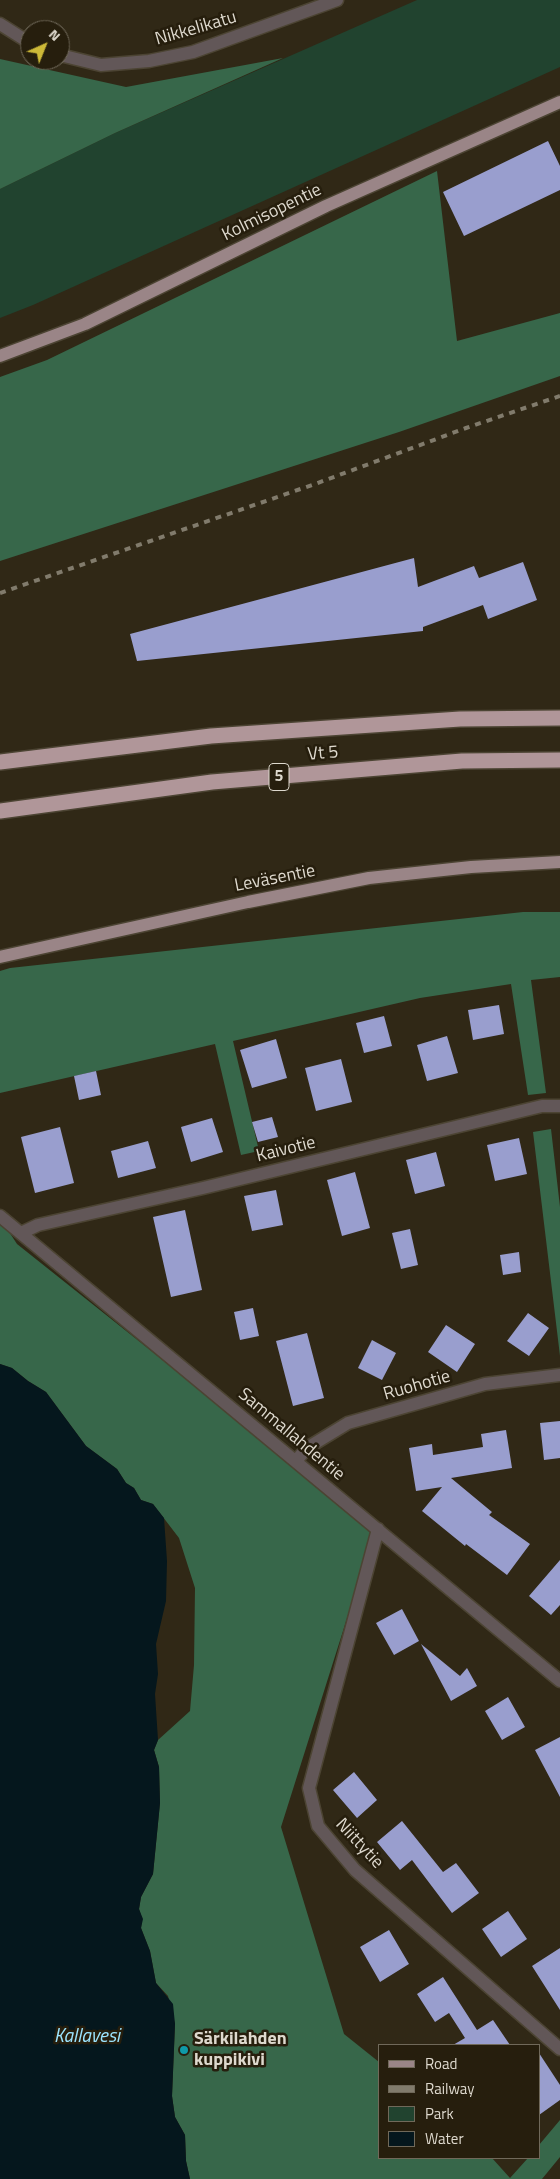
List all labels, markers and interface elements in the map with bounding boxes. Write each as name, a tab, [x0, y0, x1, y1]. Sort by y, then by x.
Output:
street label: Nikkelikatu	[153, 7, 239, 51]
north arrow	[20, 20, 70, 70]
text: N	[44, 24, 66, 45]
street label: Kolmisopentie	[219, 180, 325, 246]
street label: Vt 5	[307, 742, 339, 766]
road number: 5	[269, 764, 289, 790]
street label: Leväsentie	[233, 861, 317, 897]
street label: Kaivotie	[254, 1132, 318, 1168]
street label: Ruohotie	[381, 1366, 453, 1406]
street label: Sammallahdentie	[233, 1384, 349, 1486]
street label: Niittytie	[330, 1814, 388, 1874]
water label: Kallavesi	[54, 2026, 120, 2048]
place label: Särkilahden kuppikivi	[194, 2029, 287, 2072]
marker: Särkilahden kuppikivi	[178, 2044, 190, 2056]
legend	[378, 2044, 540, 2159]
text: Road	[425, 2052, 457, 2075]
text: Railway	[425, 2077, 475, 2100]
text: Park	[425, 2102, 454, 2125]
text: Water	[425, 2127, 464, 2150]

